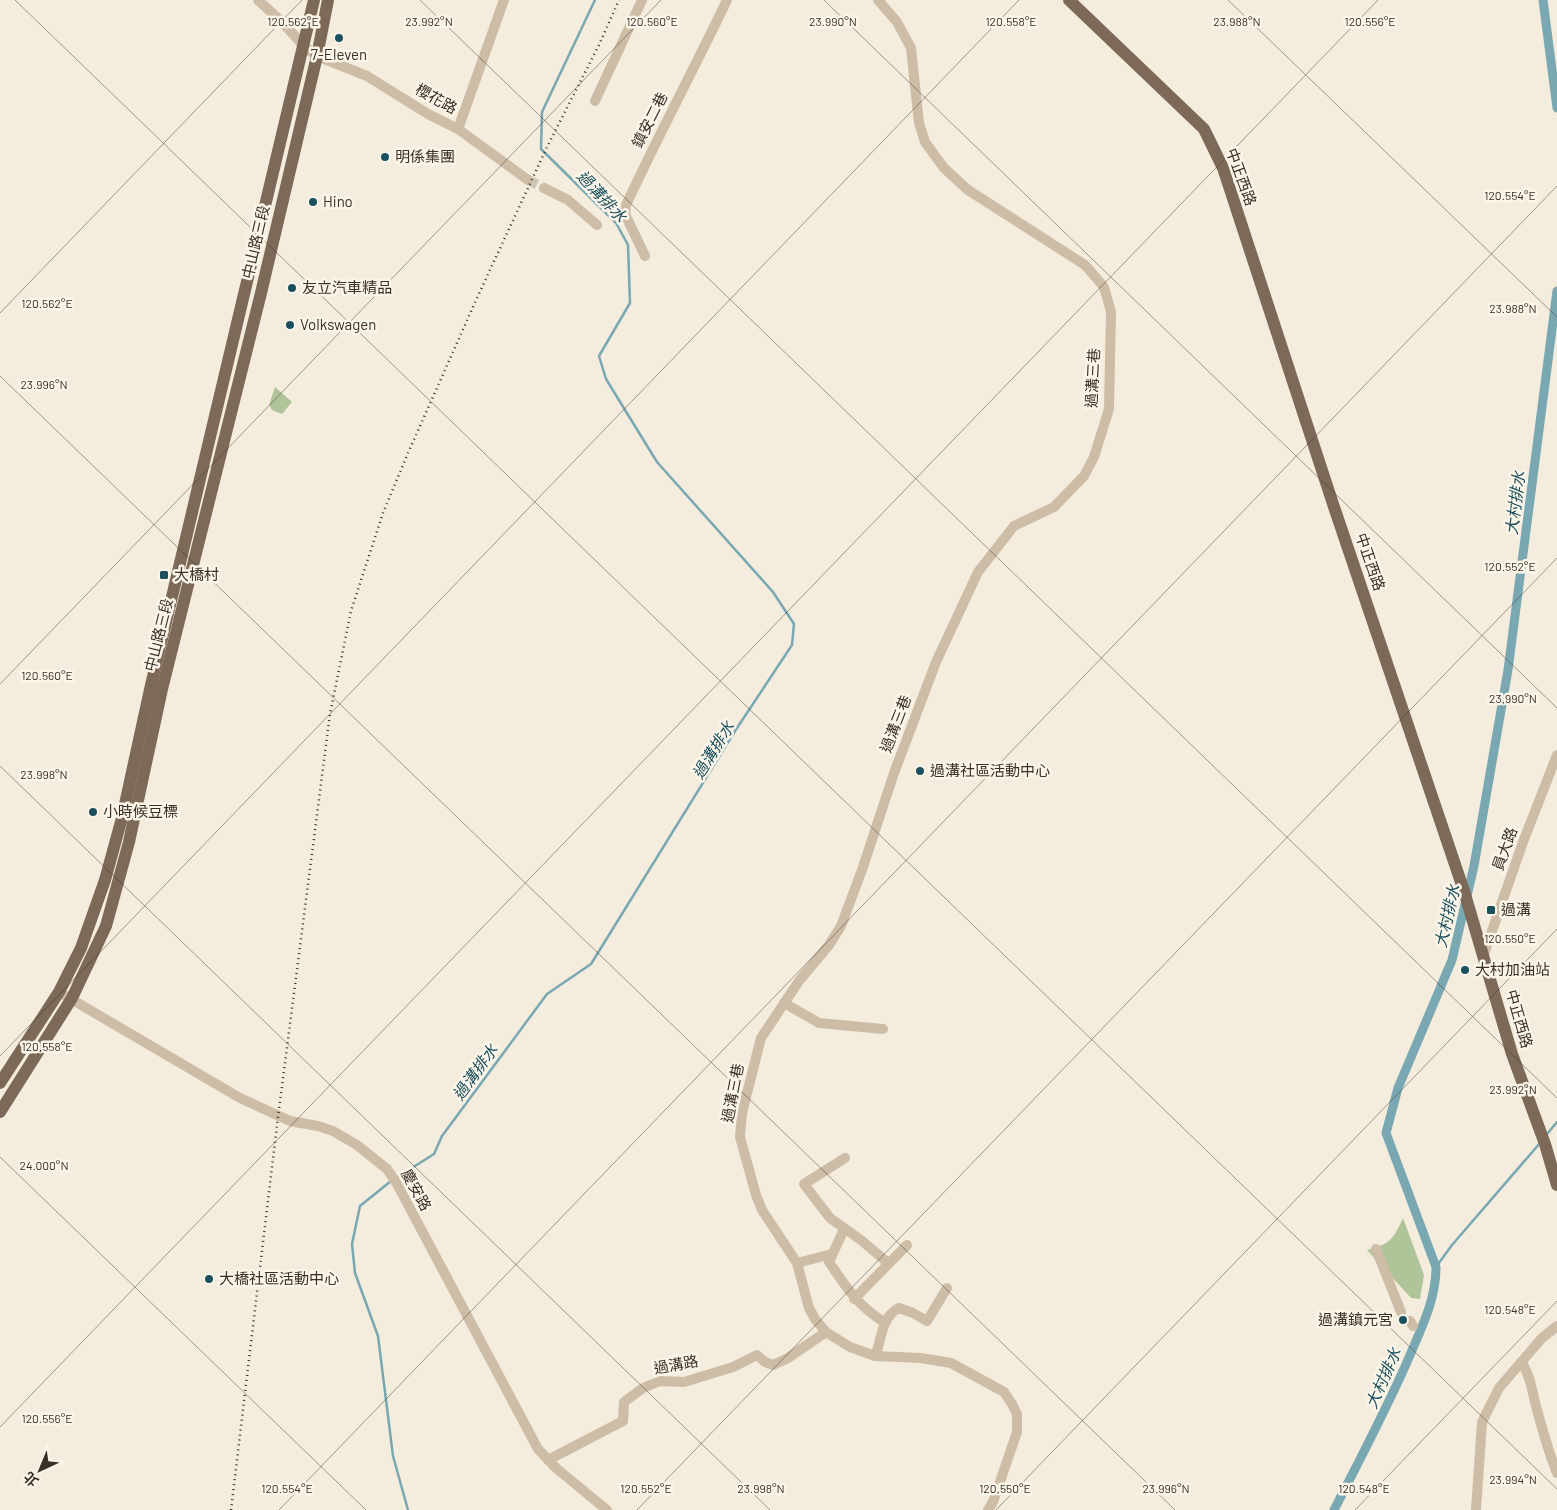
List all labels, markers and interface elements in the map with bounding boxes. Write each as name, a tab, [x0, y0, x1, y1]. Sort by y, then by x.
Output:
text: 120.562°E	[267, 14, 319, 28]
text: 23.992°N	[405, 14, 453, 28]
text: 120.560°E	[626, 14, 678, 28]
text: 23.990°N	[809, 14, 857, 28]
text: 120.558°E	[985, 14, 1037, 28]
text: 23.988°N	[1213, 14, 1261, 28]
text: 120.556°E	[1344, 14, 1396, 28]
marker: 7-Eleven	[333, 32, 345, 44]
place label: 7-Eleven	[311, 45, 367, 63]
street label: 櫻花路	[412, 79, 461, 117]
street label: 鎮安二巷	[627, 89, 671, 150]
street label: 中正西路	[1223, 145, 1261, 208]
place label: 明係集團	[395, 147, 455, 165]
marker: 明係集團	[379, 151, 391, 163]
water label: 過溝排水	[574, 166, 632, 226]
text: 120.554°E	[1484, 188, 1536, 202]
place label: Hino	[323, 192, 353, 210]
marker: Hino	[307, 196, 319, 208]
street label: 中山路三段	[238, 203, 272, 280]
place label: 友立汽車精品	[302, 278, 392, 296]
marker: 友立汽車精品	[286, 282, 298, 294]
text: 120.562°E	[21, 296, 73, 310]
text: 23.988°N	[1489, 301, 1537, 315]
place label: Volkswagen	[300, 315, 376, 333]
marker: Volkswagen	[284, 319, 296, 331]
street label: 過溝三巷	[1081, 348, 1103, 408]
text: 23.996°N	[20, 377, 68, 391]
water label: 大村排水	[1501, 469, 1528, 536]
street label: 中正西路	[1353, 530, 1389, 593]
text: 120.552°E	[1484, 559, 1536, 573]
place label: 大橋村	[174, 565, 219, 583]
marker: 大橋村	[158, 569, 170, 581]
street label: 中山路三段	[140, 596, 176, 673]
text: 120.560°E	[21, 668, 73, 682]
text: 23.990°N	[1489, 691, 1537, 705]
street label: 過溝三巷	[876, 692, 914, 755]
water label: 過溝排水	[688, 717, 738, 782]
place label: 過溝社區活動中心	[930, 761, 1050, 779]
marker: 過溝社區活動中心	[914, 765, 926, 777]
text: 23.998°N	[20, 767, 68, 781]
place label: 小時候豆標	[103, 802, 178, 820]
marker: 小時候豆標	[87, 806, 99, 818]
street label: 員大路	[1488, 824, 1520, 873]
water label: 大村排水	[1430, 882, 1463, 949]
place label: 過溝	[1501, 900, 1531, 918]
marker: 過溝	[1485, 904, 1497, 916]
text: 120.550°E	[1484, 931, 1536, 945]
place label: 大村加油站	[1475, 960, 1550, 978]
marker: 大村加油站	[1459, 964, 1471, 976]
street label: 中正西路	[1503, 987, 1537, 1050]
text: 120.558°E	[21, 1039, 73, 1053]
water label: 過溝排水	[448, 1039, 502, 1103]
street label: 過溝三巷	[717, 1062, 747, 1124]
text: 23.992°N	[1489, 1082, 1537, 1096]
text: 24.000°N	[20, 1158, 69, 1172]
street label: 慶安路	[398, 1165, 436, 1214]
place label: 大橋社區活動中心	[219, 1269, 339, 1287]
marker: 大橋社區活動中心	[203, 1273, 215, 1285]
text: 120.548°E	[1484, 1302, 1536, 1316]
place label: 過溝鎮元宮	[1318, 1310, 1393, 1328]
marker: 過溝鎮元宮	[1397, 1314, 1409, 1326]
water label: 大村排水	[1361, 1344, 1405, 1411]
street label: 過溝路	[652, 1351, 700, 1377]
text: 120.556°E	[21, 1411, 73, 1425]
north arrow	[15, 1445, 65, 1495]
text: 北	[20, 1469, 42, 1491]
text: 23.994°N	[1489, 1472, 1537, 1486]
text: 120.554°E	[261, 1481, 313, 1495]
text: 120.552°E	[620, 1481, 672, 1495]
text: 23.998°N	[737, 1481, 785, 1495]
text: 120.550°E	[979, 1481, 1031, 1495]
text: 23.996°N	[1142, 1481, 1190, 1495]
text: 120.548°E	[1338, 1481, 1390, 1495]

